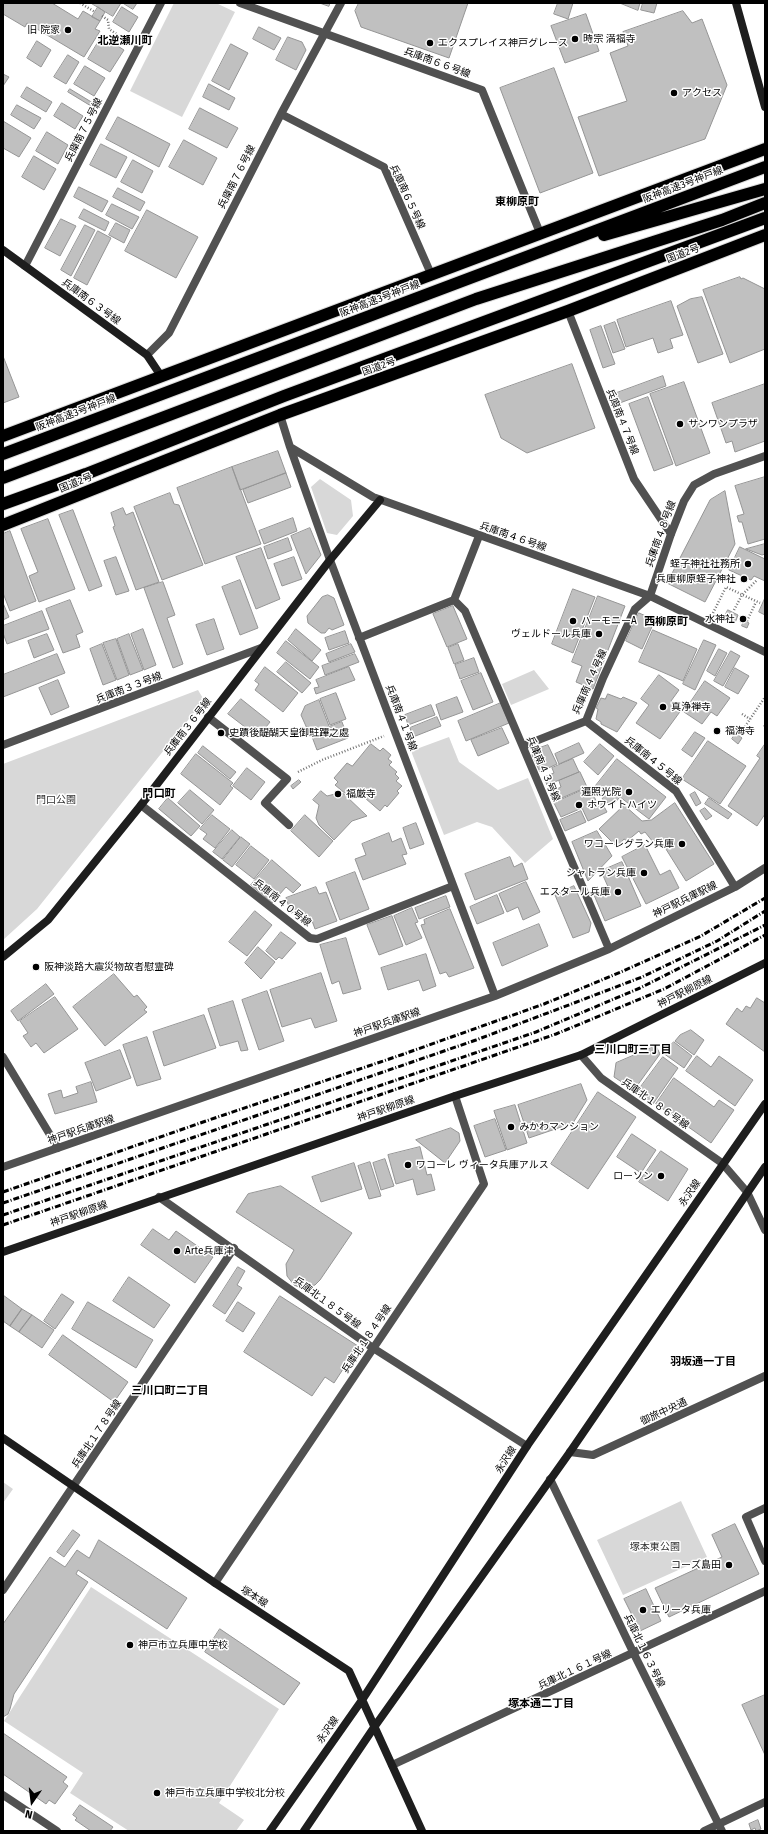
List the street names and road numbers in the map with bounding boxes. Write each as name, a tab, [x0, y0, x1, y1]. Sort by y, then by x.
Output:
street label: 兵庫南６６号線	[402, 45, 472, 81]
street label: 兵庫南７５号線	[63, 96, 105, 164]
street label: 兵庫南７６号線	[216, 143, 258, 211]
street label: 兵庫南６５号線	[387, 163, 427, 231]
street label: 阪神高速3号神戸線	[641, 164, 725, 206]
street label: 国道2号	[665, 242, 701, 266]
street label: 兵庫南６３号線	[59, 277, 123, 327]
street label: 阪神高速3号神戸線	[338, 278, 422, 320]
street label: 国道2号	[361, 355, 397, 379]
street label: 兵庫南４７号線	[603, 387, 641, 457]
street label: 阪神高速3号神戸線	[34, 392, 118, 434]
street label: 国道2号	[58, 471, 94, 495]
street label: 兵庫南４８号線	[643, 499, 679, 569]
street label: 兵庫南４６号線	[478, 520, 548, 554]
street label: 兵庫南４４号線	[570, 648, 610, 716]
street label: 兵庫南３３号線	[94, 670, 164, 706]
street label: 兵庫南４１号線	[383, 683, 419, 753]
street label: 兵庫南３６号線	[162, 696, 214, 758]
street label: 兵庫南４３号線	[524, 734, 562, 804]
street label: 兵庫南４５号線	[622, 734, 684, 788]
street label: 兵庫南４０号線	[251, 877, 313, 929]
street label: 神戸駅兵庫駅線	[651, 879, 719, 921]
street label: 神戸駅柳原線	[656, 973, 714, 1011]
street label: 神戸駅兵庫駅線	[352, 1006, 422, 1040]
street label: 兵庫北１８６号線	[619, 1076, 691, 1132]
street label: 神戸駅柳原線	[356, 1094, 416, 1124]
street label: 神戸駅兵庫駅線	[46, 1113, 116, 1147]
street label: 永沢線	[676, 1177, 704, 1209]
street label: 神戸駅柳原線	[49, 1199, 109, 1229]
street label: 兵庫北１８５号線	[291, 1275, 363, 1331]
street label: 兵庫北１８４号線	[340, 1302, 394, 1376]
street label: 御旅中央通	[639, 1396, 689, 1428]
street label: 兵庫北１７８号線	[70, 1397, 124, 1471]
street label: 永沢線	[493, 1444, 519, 1476]
street label: 塚本線	[238, 1584, 270, 1610]
street label: 兵庫北１６３号線	[621, 1612, 667, 1690]
street label: 兵庫北１６１号線	[536, 1648, 614, 1692]
street label: 永沢線	[314, 1714, 342, 1746]

